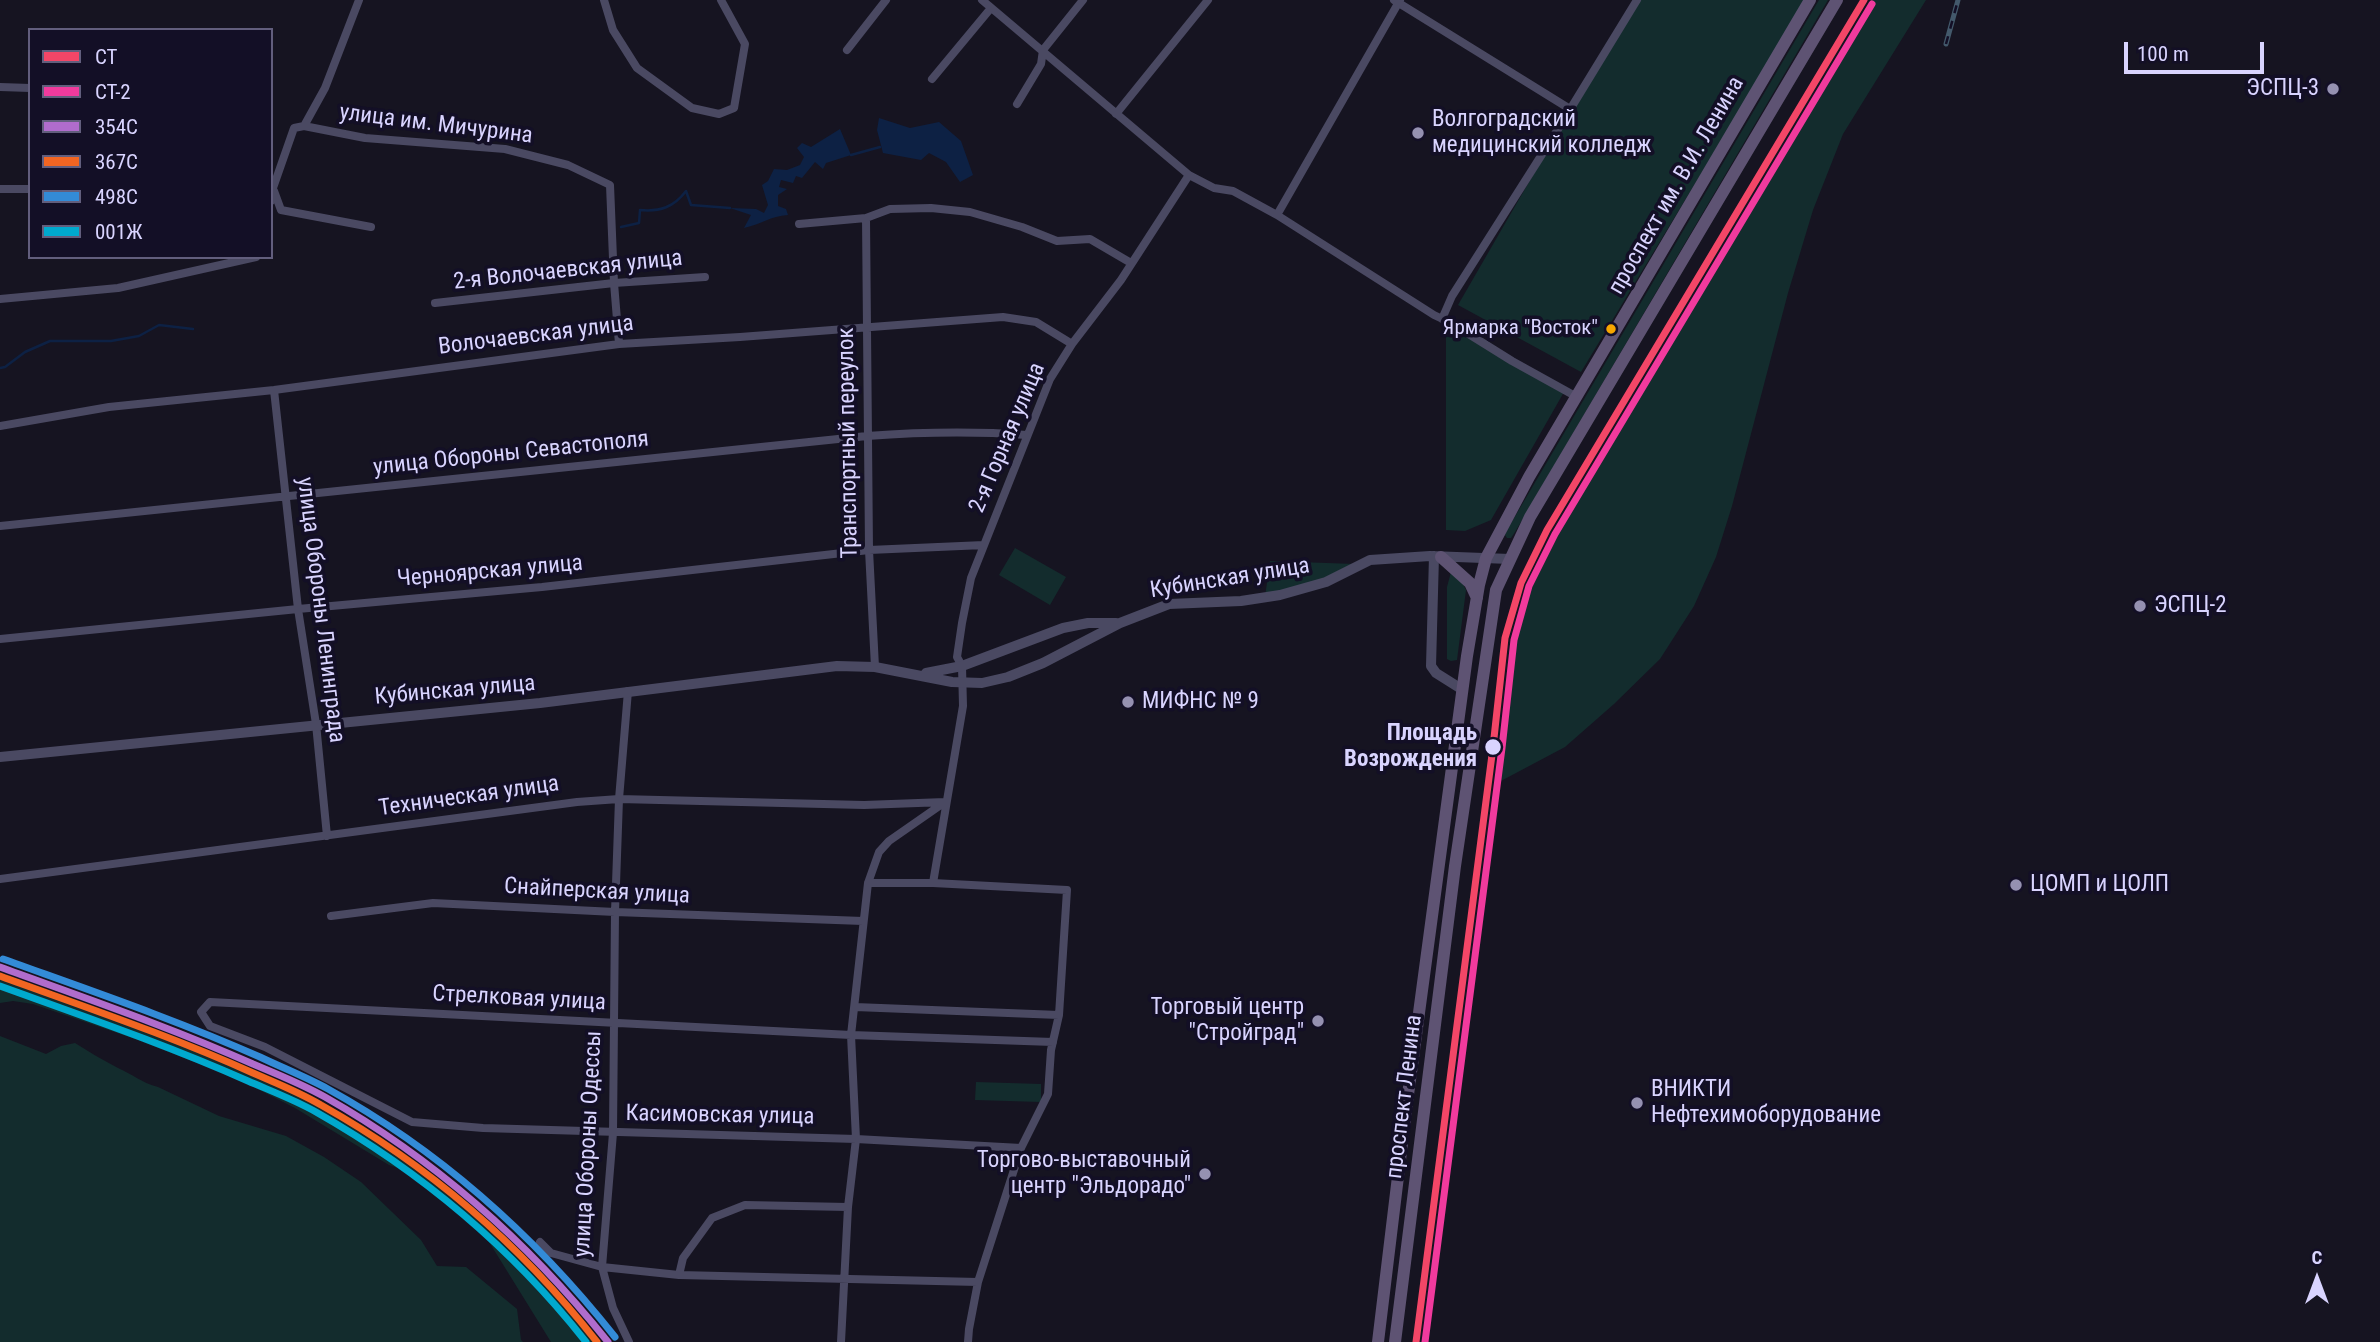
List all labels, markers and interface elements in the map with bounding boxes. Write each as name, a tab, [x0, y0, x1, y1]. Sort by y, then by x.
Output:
legend	[28, 28, 273, 259]
scale bar	[2128, 28, 2268, 72]
text: 100 m	[2137, 42, 2189, 66]
text: СТ	[95, 45, 118, 69]
street label: проспект им. В.И. Ленина	[1603, 72, 1751, 300]
place label: ЭСПЦ-3	[2246, 75, 2319, 103]
text: СТ-2	[95, 80, 131, 104]
marker: ЭСПЦ-3	[2325, 81, 2341, 97]
street label: улица им. Мичурина	[338, 99, 534, 151]
place label: Волгоградский медицинский колледж	[1432, 106, 1652, 160]
text: 354С	[95, 115, 138, 139]
marker: Волгоградский медицинский колледж	[1410, 125, 1426, 141]
text: 367С	[95, 150, 138, 174]
text: 498С	[95, 185, 138, 209]
text: 001Ж	[95, 220, 143, 244]
street label: 2-я Волочаевская улица	[452, 245, 684, 297]
street label: Волочаевская улица	[437, 310, 635, 362]
place label: Ярмарка "Восток"	[1443, 316, 1598, 342]
marker: Ярмарка "Восток"	[1604, 322, 1618, 336]
street label: Транспортный переулок	[833, 327, 865, 559]
street label: 2-я Горная улица	[964, 359, 1052, 517]
street label: улица Обороны Севастополя	[372, 426, 650, 482]
street label: улица Обороны Ленинграда	[290, 476, 350, 744]
street label: Черноярская улица	[396, 550, 584, 594]
street label: Кубинская улица	[1148, 553, 1312, 605]
place label: ЭСПЦ-2	[2154, 592, 2227, 620]
marker: ЭСПЦ-2	[2132, 598, 2148, 614]
street label: Кубинская улица	[374, 670, 536, 712]
place label: МИФНС № 9	[1142, 688, 1259, 716]
marker: МИФНС № 9	[1120, 694, 1136, 710]
place label: Площадь Возрождения	[1344, 720, 1477, 774]
marker: Площадь Возрождения	[1483, 737, 1503, 757]
street label: Техническая улица	[377, 771, 561, 823]
place label: ЦОМП и ЦОЛП	[2030, 871, 2169, 899]
street label: Снайперская улица	[503, 873, 691, 911]
marker: ЦОМП и ЦОЛП	[2008, 877, 2024, 893]
street label: Стрелковая улица	[432, 981, 606, 1017]
place label: Торговый центр "Стройград"	[1151, 994, 1304, 1048]
marker: Торговый центр "Стройград"	[1310, 1013, 1326, 1029]
street label: проспект Ленина	[1381, 1013, 1429, 1181]
street label: улица Обороны Одессы	[569, 1030, 609, 1258]
place label: ВНИКТИ Нефтехимоборудование	[1651, 1076, 1881, 1130]
marker: ВНИКТИ Нефтехимоборудование	[1629, 1095, 1645, 1111]
street label: Касимовская улица	[625, 1101, 815, 1131]
place label: Торгово-выставочный центр "Эльдорадо"	[977, 1147, 1191, 1201]
marker: Торгово-выставочный центр "Эльдорадо"	[1197, 1166, 1213, 1182]
north arrow	[2282, 1244, 2352, 1314]
text: С	[2312, 1246, 2322, 1269]

